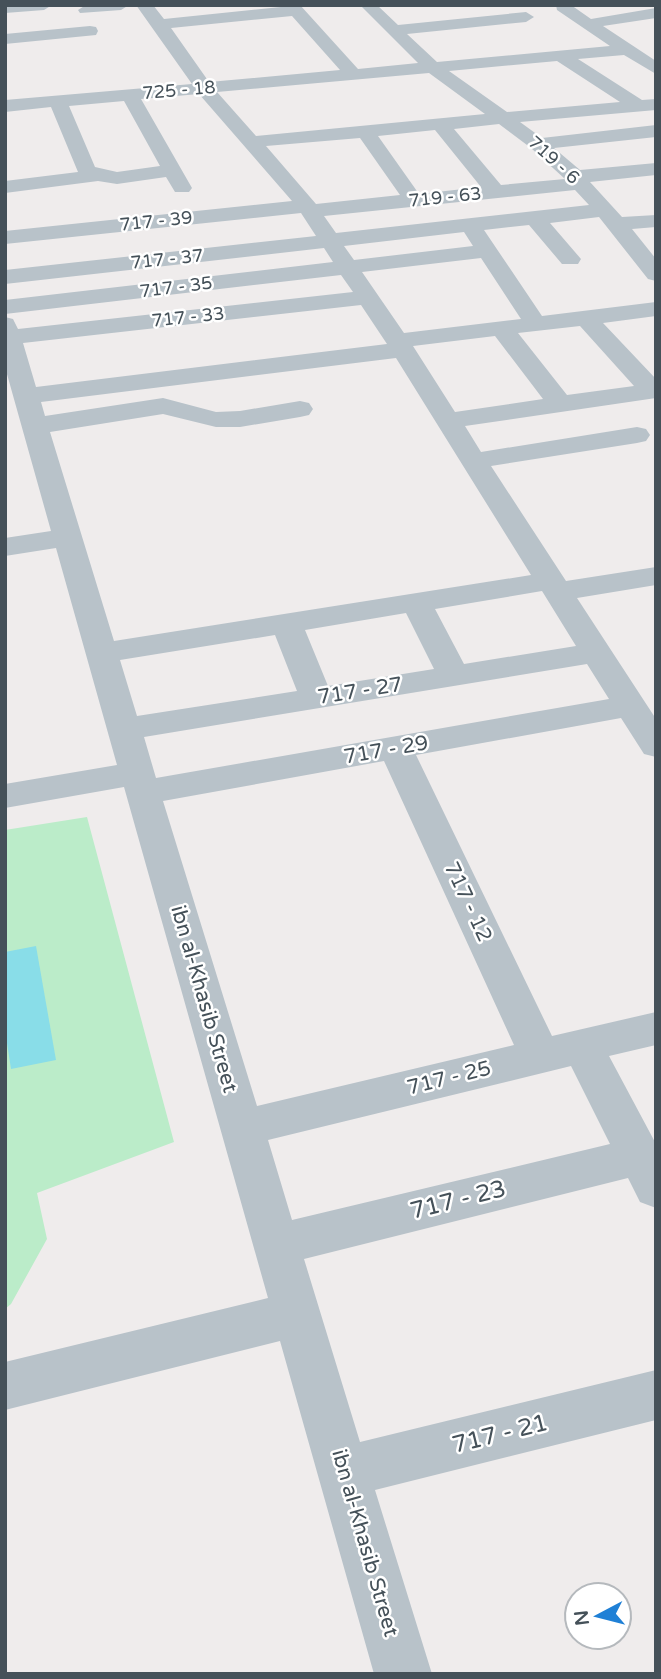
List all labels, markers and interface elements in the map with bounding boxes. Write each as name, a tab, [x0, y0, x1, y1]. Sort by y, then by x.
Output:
street label: 725 - 18	[142, 76, 216, 104]
street label: 719 - 6	[524, 131, 584, 189]
street label: 719 - 63	[407, 182, 483, 212]
street label: 717 - 39	[118, 206, 194, 236]
street label: 717 - 37	[129, 244, 205, 274]
street label: 717 - 35	[138, 272, 214, 302]
street label: 717 - 33	[150, 302, 226, 332]
street label: 717 - 27	[316, 672, 404, 710]
street label: 717 - 29	[342, 730, 430, 770]
street label: 717 - 12	[439, 858, 497, 946]
street label: ibn al-Khasib Street	[165, 902, 243, 1096]
street label: 717 - 25	[405, 1056, 493, 1100]
street label: 717 - 23	[407, 1174, 509, 1226]
street label: 717 - 21	[449, 1408, 551, 1460]
street label: ibn al-Khasib Street	[326, 1446, 404, 1640]
north arrow	[563, 1581, 633, 1651]
text: N	[570, 1609, 594, 1627]

